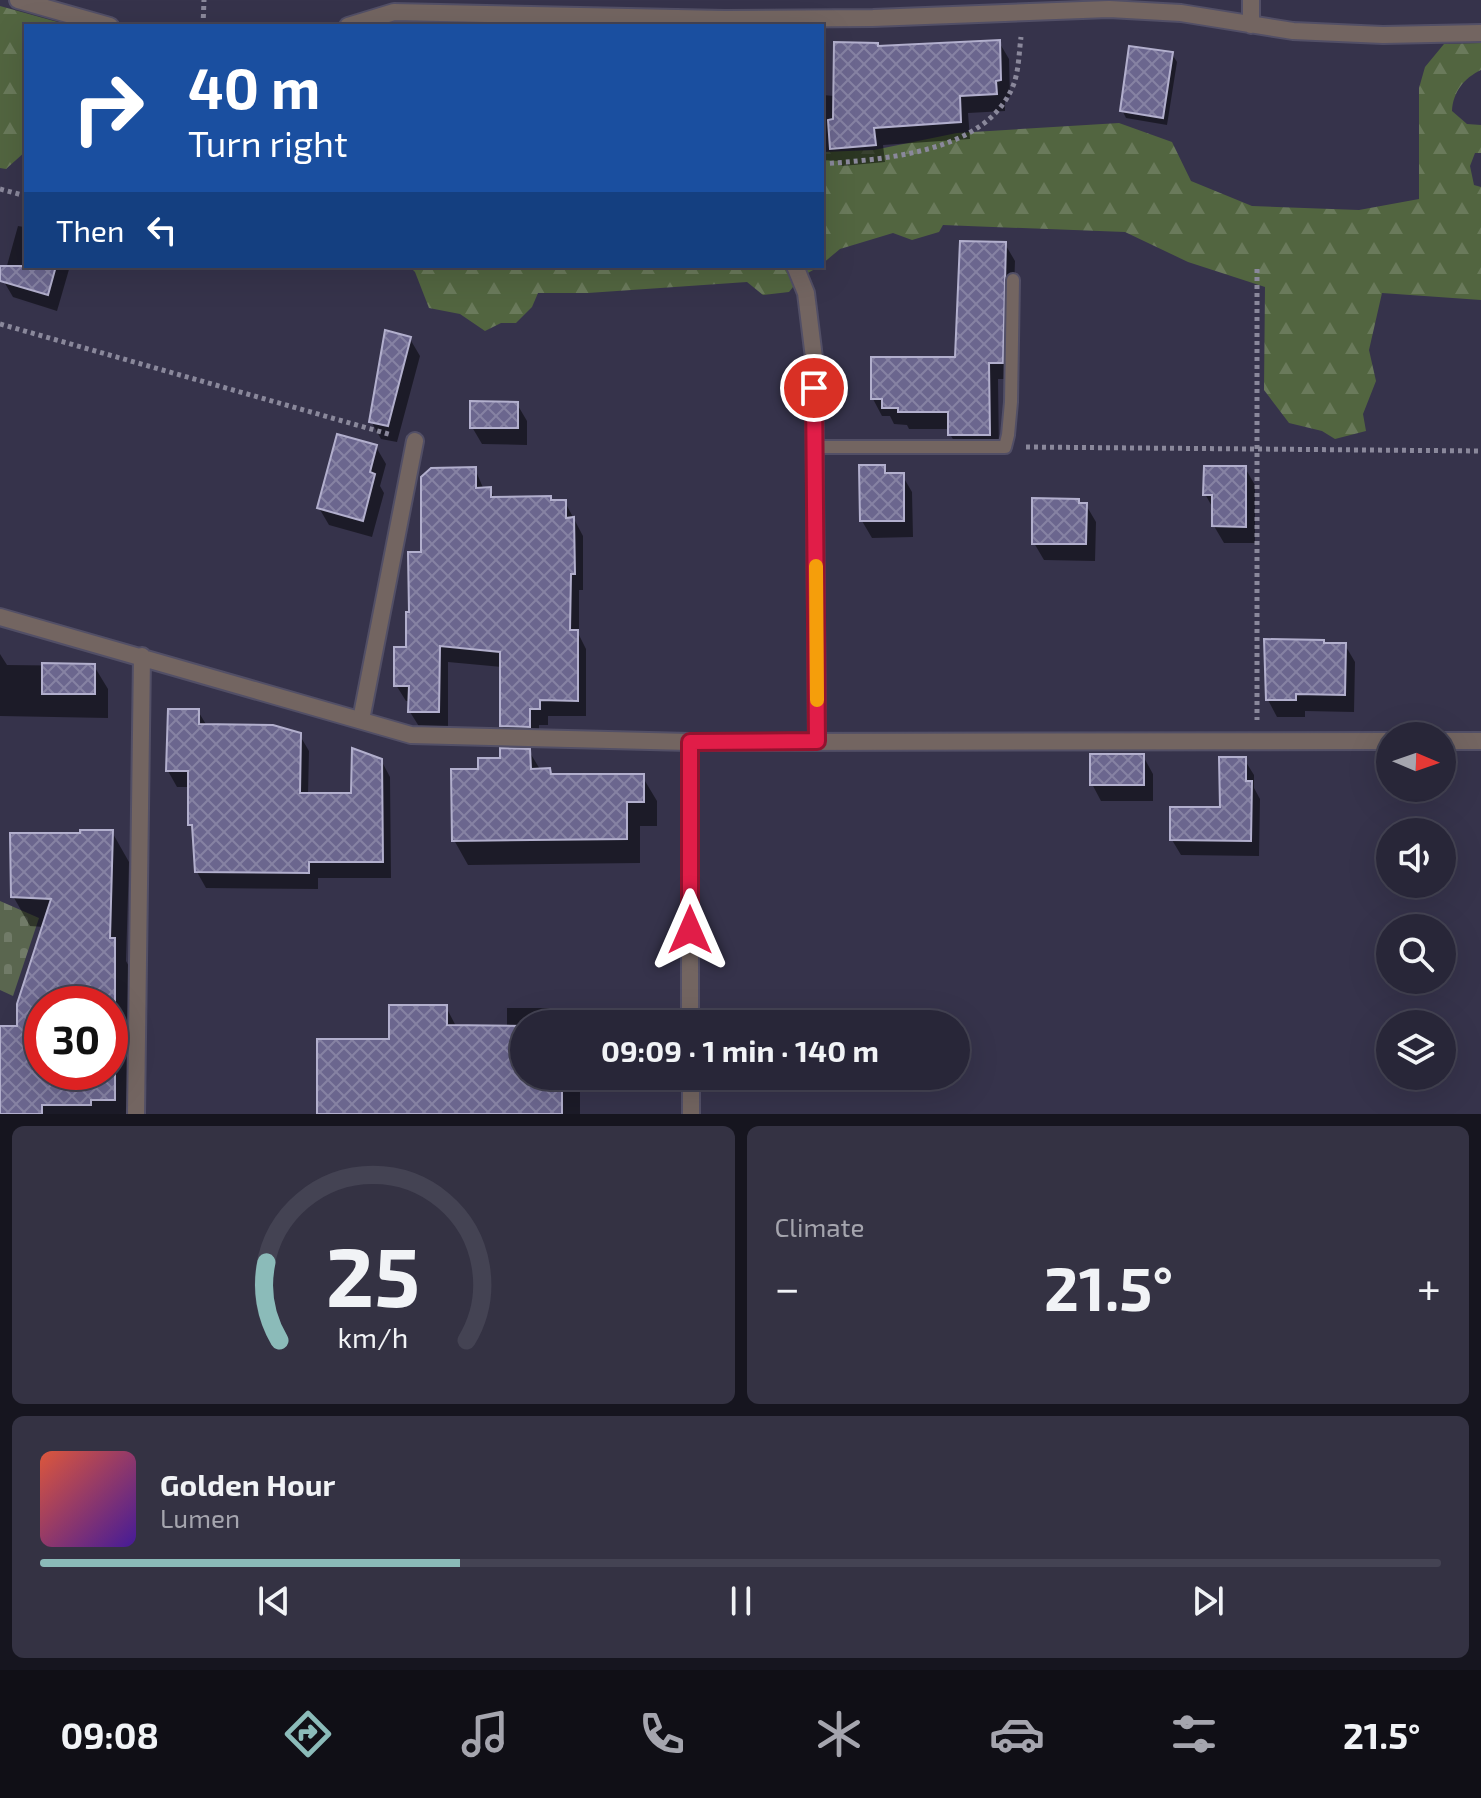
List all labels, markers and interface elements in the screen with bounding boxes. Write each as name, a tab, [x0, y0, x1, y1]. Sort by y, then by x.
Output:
text: 40 m	[188, 53, 320, 120]
icon: right	[56, 56, 160, 160]
text: Turn right	[188, 121, 348, 164]
icon: left	[140, 208, 184, 252]
text: Then	[56, 212, 124, 248]
pin	[780, 354, 848, 422]
icon: arrive	[792, 366, 836, 410]
north arrow	[1376, 722, 1456, 802]
map controls	[1376, 722, 1456, 1090]
button: sound	[1376, 818, 1456, 898]
position arrow	[648, 888, 732, 972]
button: search	[1376, 914, 1456, 994]
speed limit sign: 30	[24, 986, 128, 1090]
button: layers	[1376, 1010, 1456, 1090]
text: 09:09 · 1 min · 140 m	[601, 1032, 879, 1068]
text: Climate	[775, 1211, 864, 1242]
text: 25	[326, 1224, 420, 1324]
text: 21.5°	[1044, 1251, 1173, 1323]
text: −	[775, 1260, 800, 1313]
text: +	[1417, 1260, 1441, 1313]
text: km/h	[338, 1319, 409, 1354]
text: Golden Hour	[160, 1466, 335, 1502]
text: Lumen	[160, 1502, 240, 1533]
icon: previous	[252, 1579, 296, 1623]
icon: pause	[719, 1579, 763, 1623]
icon: next	[1186, 1579, 1230, 1623]
icon: directions	[280, 1706, 336, 1762]
icon: music	[457, 1706, 513, 1762]
icon: phone	[634, 1706, 690, 1762]
icon: climate	[811, 1706, 867, 1762]
icon: car	[989, 1706, 1045, 1762]
icon: filters	[1166, 1706, 1222, 1762]
text: 09:08	[61, 1713, 159, 1756]
text: 21.5°	[1343, 1713, 1420, 1756]

